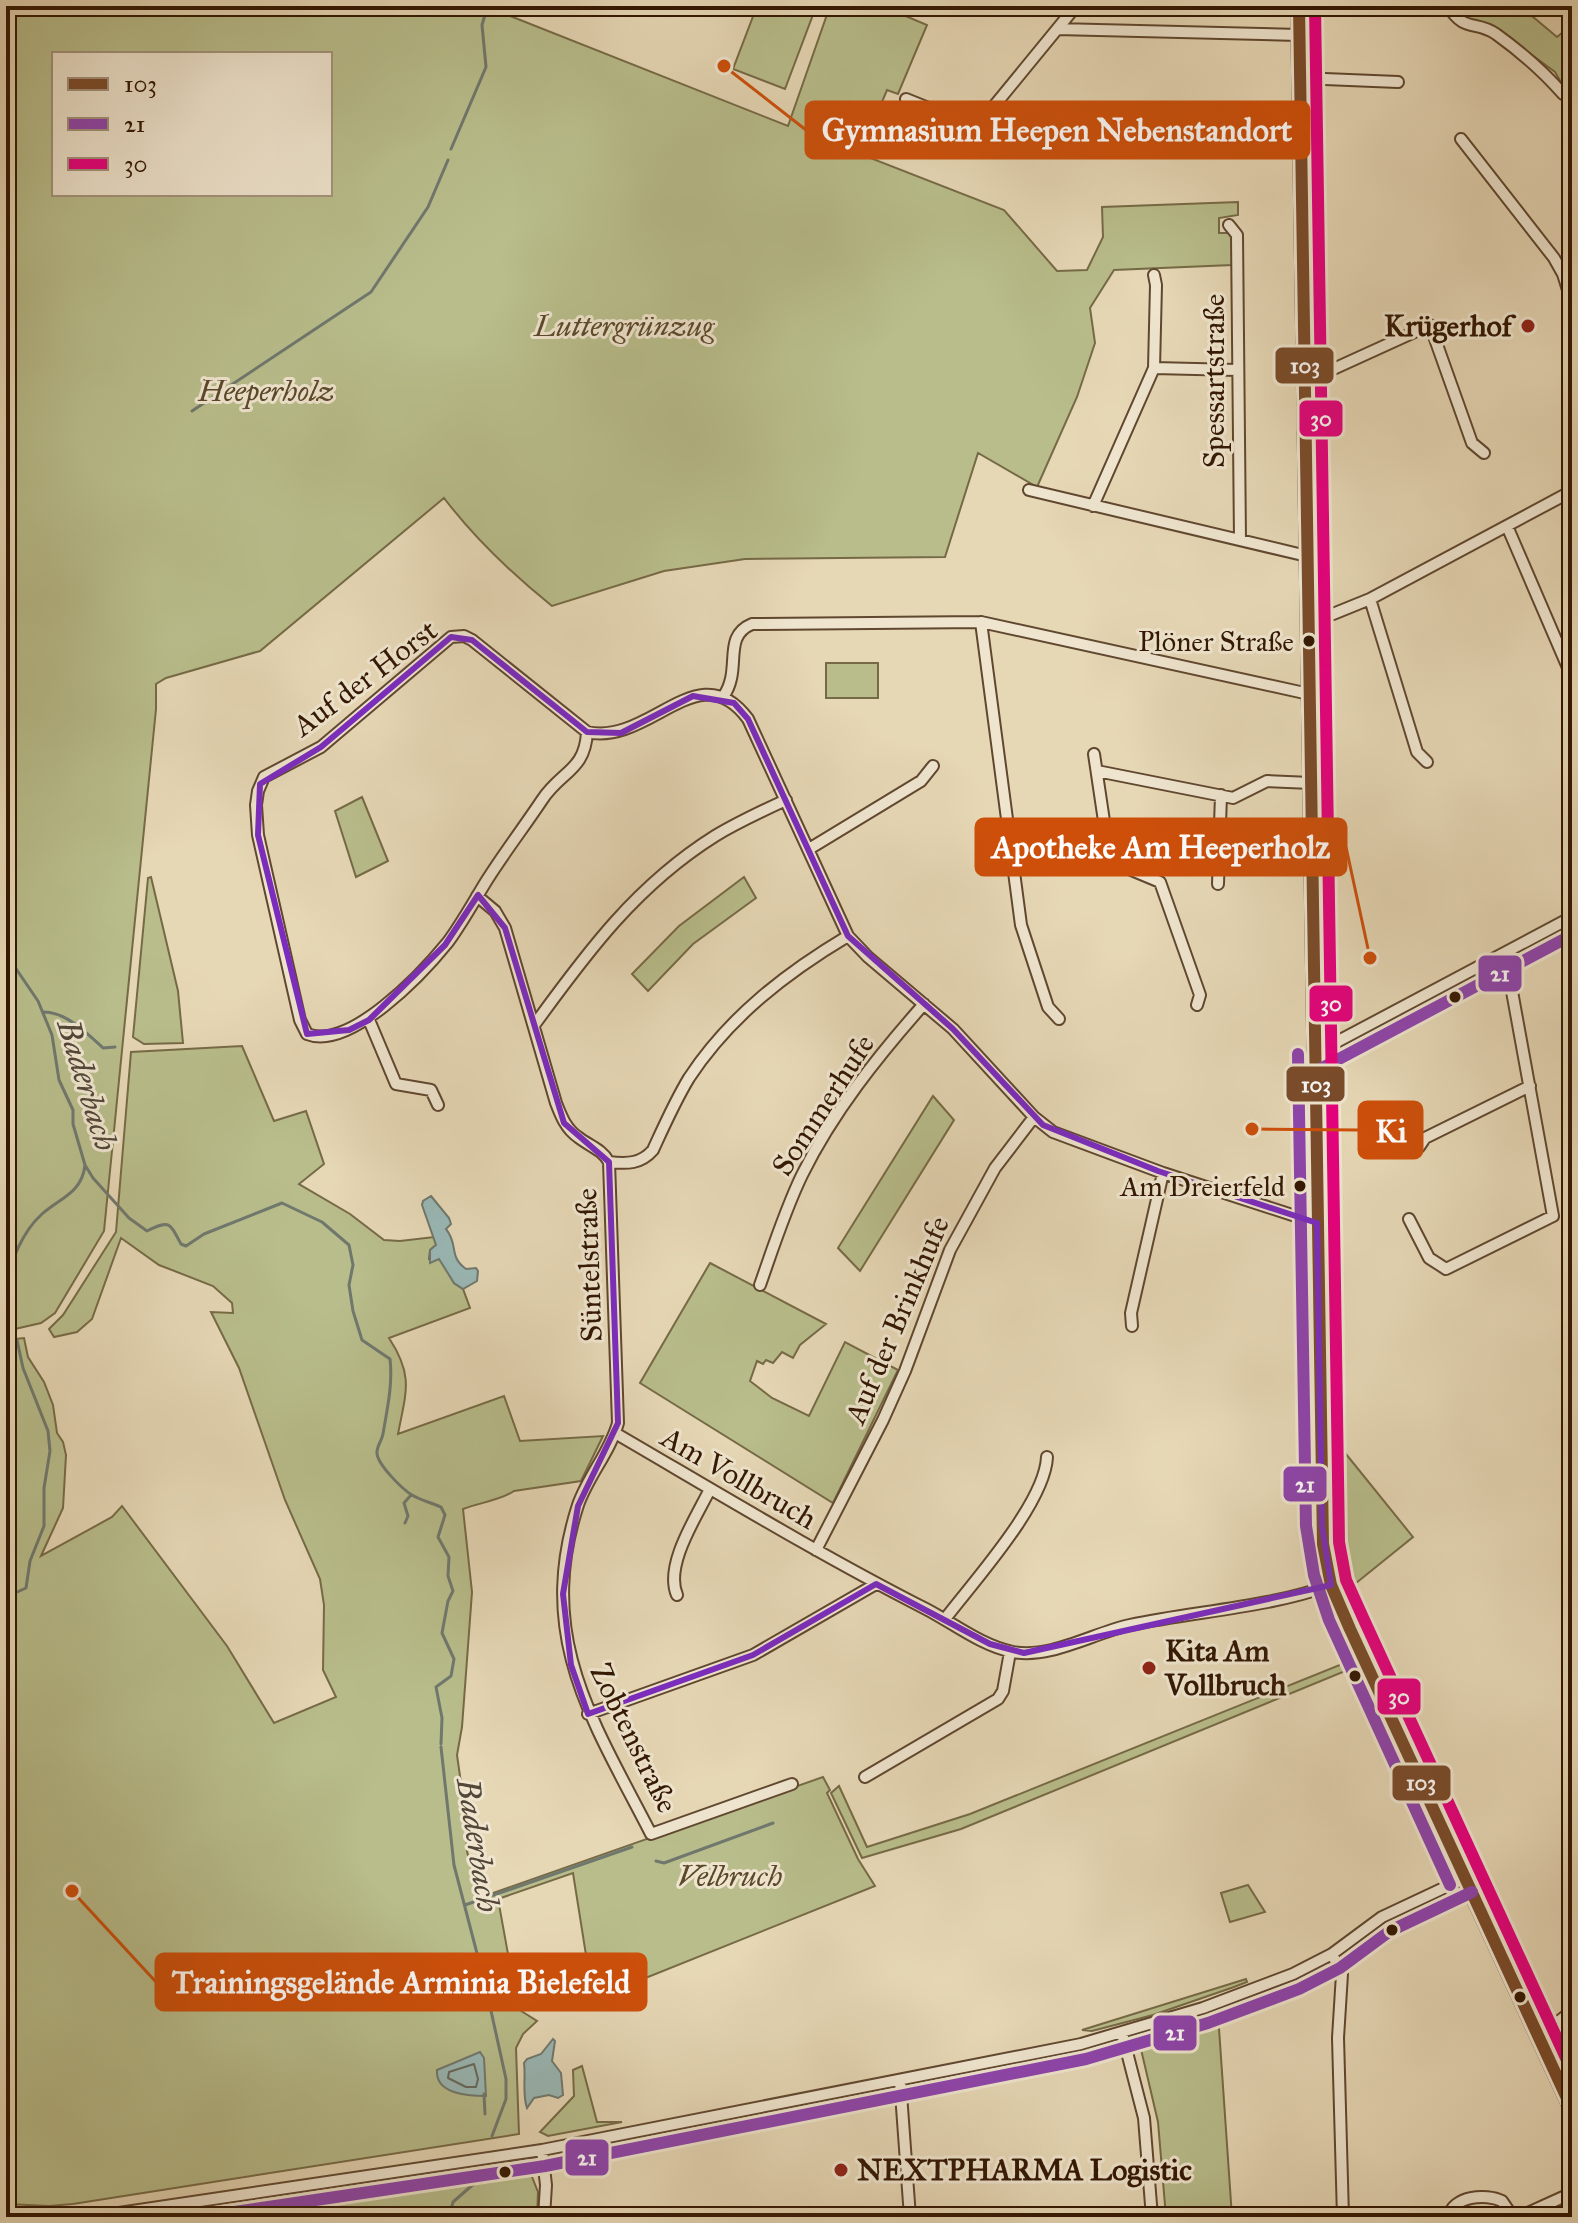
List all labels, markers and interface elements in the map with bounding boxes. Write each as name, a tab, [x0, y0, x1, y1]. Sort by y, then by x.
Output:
legend	[52, 52, 332, 196]
text: 103	[124, 69, 157, 99]
callout: Gymnasium Heepen Nebenstandort	[806, 102, 1309, 158]
text: 21	[124, 109, 145, 139]
text: Gymnasium Heepen Nebenstandort	[822, 111, 1293, 150]
text: 30	[124, 149, 148, 179]
street label: Spessartstraße	[1196, 294, 1232, 468]
park label: Luttergrünzug	[532, 308, 715, 344]
place label: Krügerhof	[1384, 308, 1517, 344]
marker: Krügerhof	[1519, 317, 1537, 335]
line badge: 103	[1274, 346, 1335, 385]
text: 103	[1290, 352, 1320, 379]
park label: Heeperholz	[197, 373, 334, 410]
line badge: 30	[1298, 399, 1344, 438]
text: 30	[1310, 405, 1332, 432]
street label: Auf der Horst	[284, 612, 445, 745]
place label: Plöner Straße	[1138, 624, 1294, 659]
marker: Plöner Straße	[1301, 633, 1317, 649]
callout: Apotheke Am Heeperholz	[976, 819, 1346, 875]
text: Apotheke Am Heeperholz	[990, 828, 1331, 867]
line badge: 21	[1477, 954, 1523, 993]
text: 21	[1490, 960, 1510, 987]
line badge: 30	[1308, 984, 1354, 1023]
unlabelled marker	[1447, 989, 1463, 1005]
text: 30	[1320, 990, 1342, 1017]
water label: Baderbach	[48, 1013, 125, 1155]
street label: Sommerhufe	[764, 1028, 882, 1182]
line badge: 103	[1285, 1065, 1346, 1103]
text: 103	[1301, 1071, 1331, 1098]
callout: Ki	[1359, 1102, 1422, 1158]
text: Ki	[1375, 1112, 1407, 1151]
place label: Am Dreierfeld	[1119, 1169, 1285, 1204]
marker: Am Dreierfeld	[1292, 1178, 1308, 1194]
street label: Süntelstraße	[568, 1187, 610, 1343]
street label: Auf der Brinkhufe	[836, 1211, 957, 1431]
street label: Am Vollbruch	[653, 1418, 823, 1537]
line badge: 21	[1282, 1465, 1328, 1503]
text: 21	[1295, 1471, 1315, 1498]
place label: Kita Am Vollbruch	[1164, 1633, 1287, 1703]
street label: Zobtenstraße	[582, 1658, 686, 1818]
marker: Kita Am Vollbruch	[1140, 1659, 1158, 1677]
unlabelled marker	[1347, 1668, 1363, 1684]
line badge: 30	[1376, 1677, 1422, 1716]
text: 30	[1388, 1683, 1410, 1710]
line badge: 103	[1391, 1764, 1452, 1802]
text: 103	[1406, 1769, 1436, 1796]
water label: Baderbach	[448, 1773, 508, 1915]
park label: Velbruch	[678, 1858, 783, 1894]
unlabelled marker	[1384, 1922, 1400, 1938]
callout: Trainingsgelände Arminia Bielefeld	[156, 1954, 646, 2010]
text: Trainingsgelände Arminia Bielefeld	[172, 1963, 631, 2002]
unlabelled marker	[1512, 1989, 1528, 2005]
line badge: 21	[1152, 2014, 1198, 2052]
text: 21	[1165, 2019, 1185, 2046]
line badge: 21	[564, 2138, 610, 2177]
text: 21	[577, 2144, 597, 2171]
place label: NEXTPHARMA Logistic	[857, 2152, 1192, 2188]
marker: NEXTPHARMA Logistic	[832, 2161, 850, 2179]
unlabelled marker	[497, 2164, 513, 2180]

